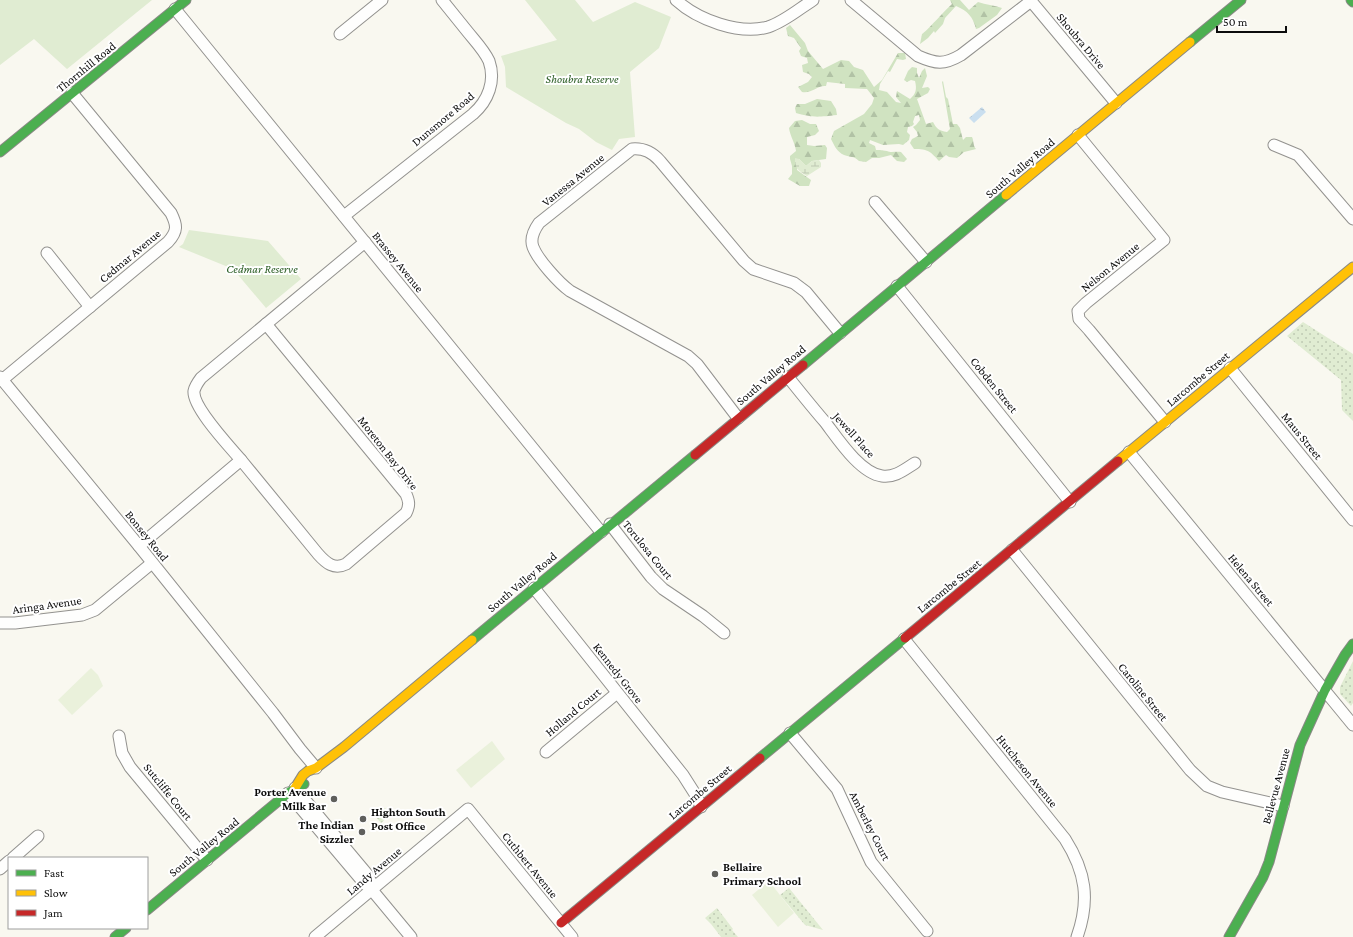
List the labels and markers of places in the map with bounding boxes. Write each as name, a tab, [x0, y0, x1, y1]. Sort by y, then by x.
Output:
place label: Porter Avenue Milk Bar	[254, 785, 326, 813]
marker: Porter Avenue Milk Bar	[329, 794, 339, 804]
place label: Highton South Post Office	[371, 805, 446, 833]
marker: Highton South Post Office	[358, 814, 368, 824]
place label: The Indian Sizzler	[298, 818, 354, 846]
marker: The Indian Sizzler	[357, 827, 367, 837]
place label: Bellaire Primary School	[723, 860, 802, 888]
marker: Bellaire Primary School	[710, 869, 720, 879]

